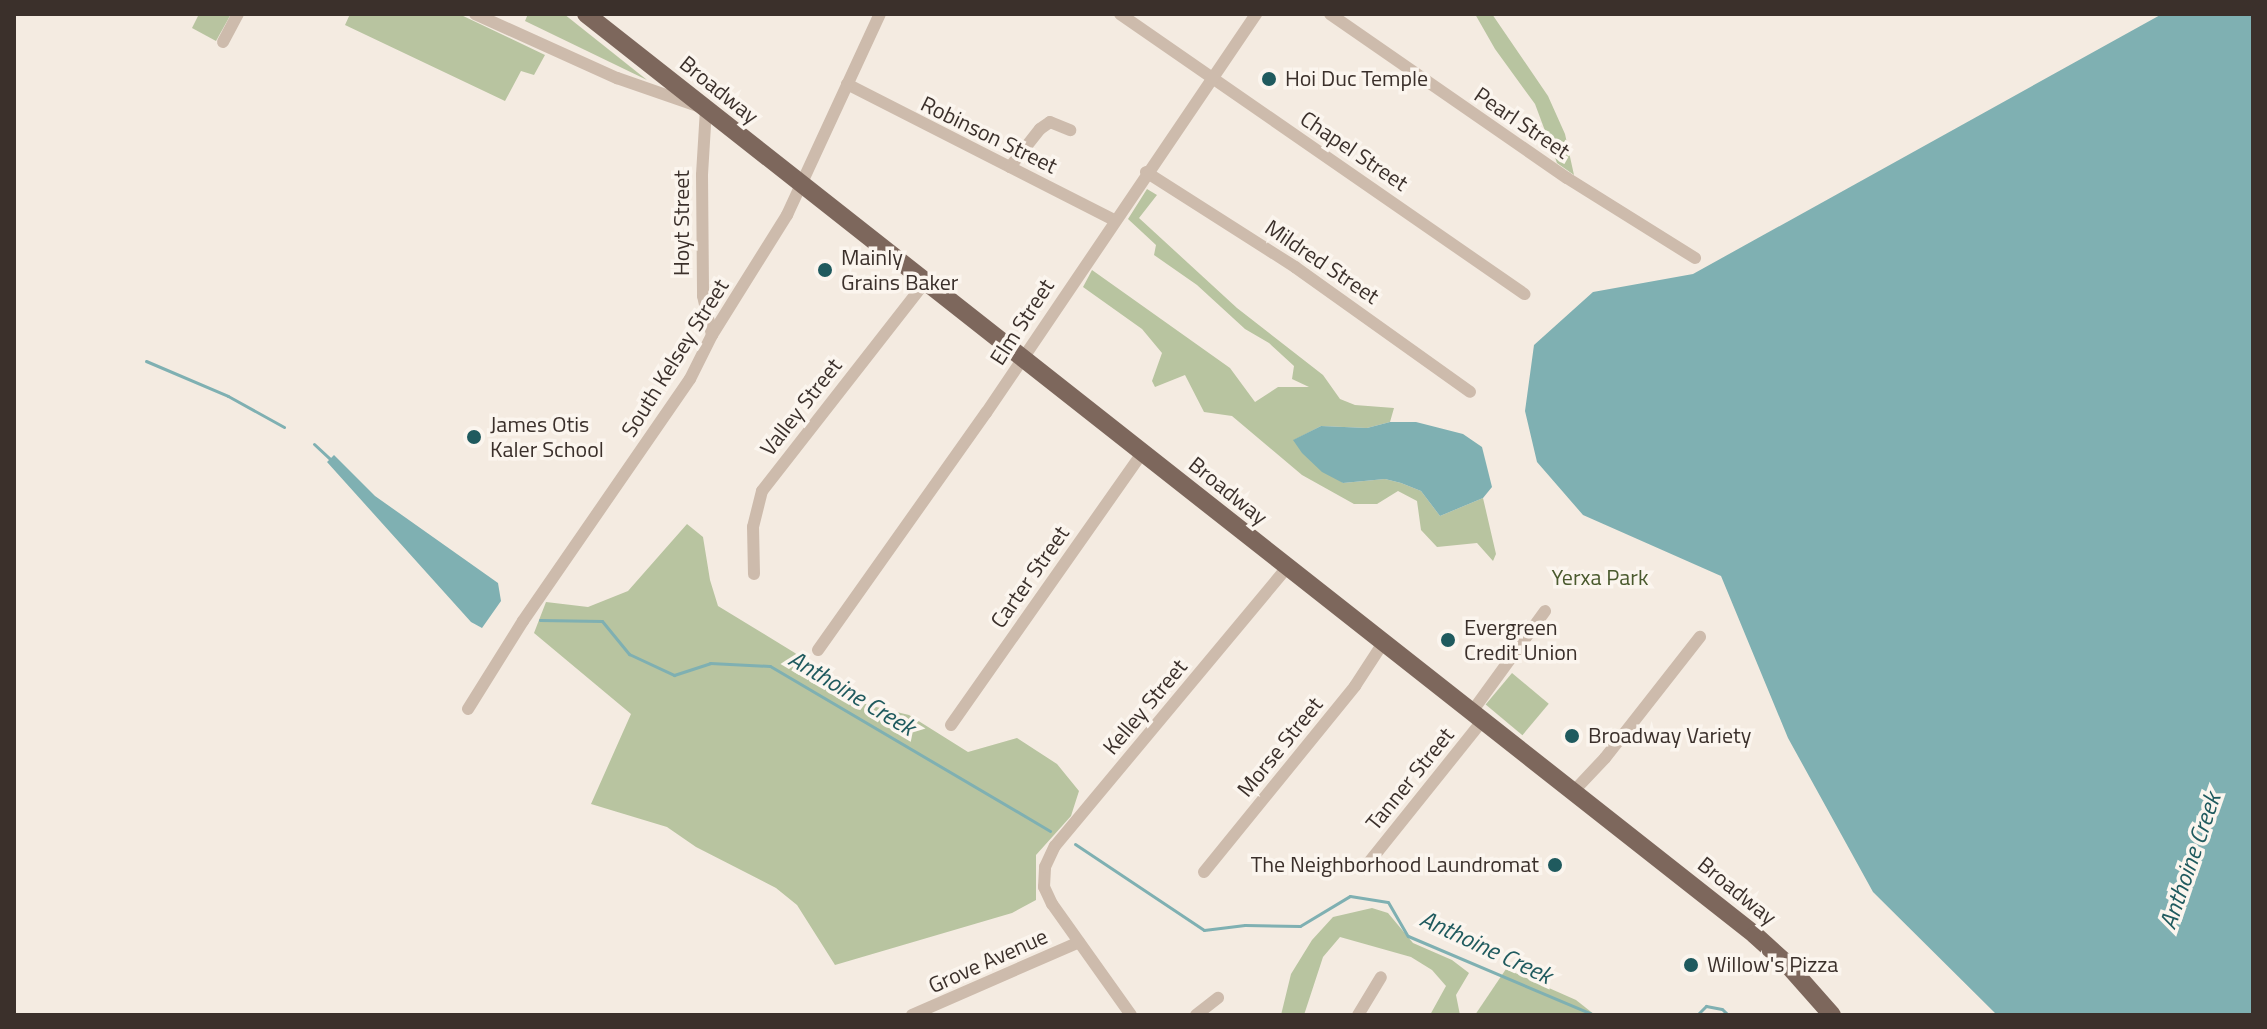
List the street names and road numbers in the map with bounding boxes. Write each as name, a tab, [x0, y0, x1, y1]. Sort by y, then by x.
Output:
street label: Broadway	[674, 50, 764, 130]
street label: Pearl Street	[1469, 81, 1575, 165]
street label: Robinson Street	[917, 91, 1061, 179]
street label: Chapel Street	[1295, 105, 1413, 197]
street label: Hoyt Street	[669, 170, 695, 276]
street label: Mildred Street	[1260, 214, 1384, 310]
street label: South Kelsey Street	[616, 274, 734, 442]
street label: Elm Street	[984, 274, 1060, 370]
street label: Valley Street	[755, 353, 847, 461]
street label: Broadway	[1183, 451, 1273, 531]
street label: Carter Street	[985, 521, 1075, 633]
street label: Kelley Street	[1097, 654, 1193, 760]
street label: Morse Street	[1232, 692, 1328, 802]
street label: Tanner Street	[1361, 722, 1459, 836]
street label: Broadway	[1692, 851, 1782, 931]
street label: Grove Avenue	[924, 923, 1052, 999]

